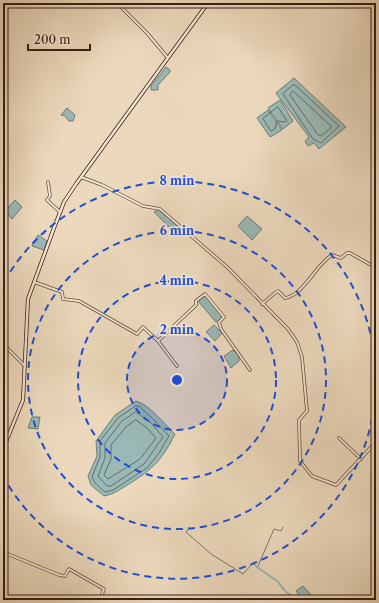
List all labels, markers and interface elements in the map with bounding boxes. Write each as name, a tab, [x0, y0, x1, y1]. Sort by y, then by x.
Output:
scale bar	[28, 26, 90, 52]
text: 200 m	[34, 32, 71, 47]
text: 8 min	[160, 173, 195, 188]
text: 6 min	[160, 223, 195, 238]
text: 4 min	[160, 273, 195, 288]
text: 2 min	[160, 322, 195, 337]
centre of rings	[170, 373, 184, 387]

